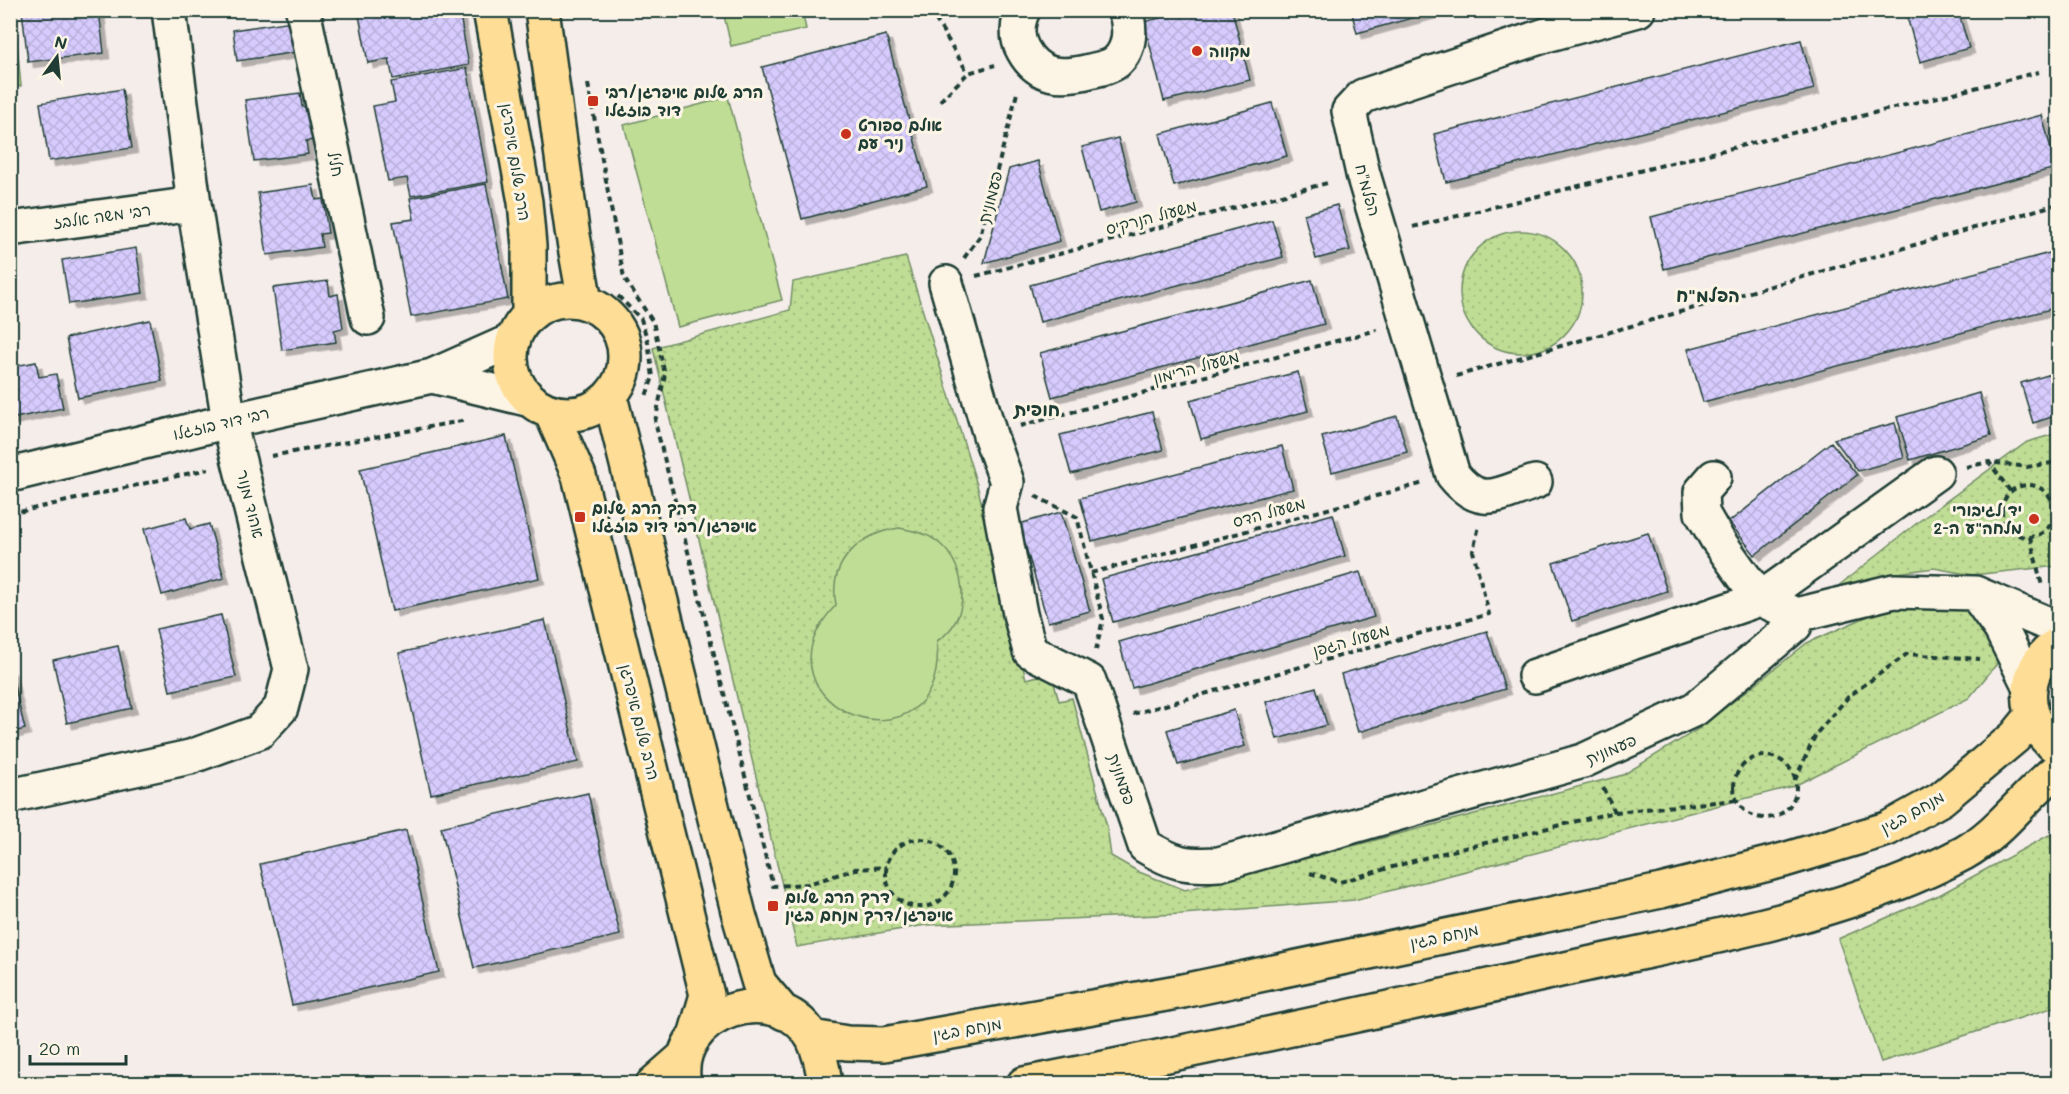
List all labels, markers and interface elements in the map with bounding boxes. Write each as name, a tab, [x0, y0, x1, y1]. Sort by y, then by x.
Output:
north arrow	[27, 27, 87, 87]
text: N	[52, 30, 70, 54]
place label: מקווה	[1209, 40, 1251, 62]
marker: מקווה	[1190, 44, 1204, 58]
place label: הרב שלום איפרגן/רבי דוד בוזגלו	[605, 81, 763, 120]
marker: הרב שלום איפרגן/רבי דוד בוזגלו	[586, 94, 600, 108]
street label: הרב שלום איפרגן	[496, 102, 536, 222]
place label: אולם ספורט ניר עם	[858, 114, 942, 153]
marker: אולם ספורט ניר עם	[839, 127, 853, 141]
street label: חליל	[324, 149, 349, 178]
street label: הפלמ"ח	[1351, 161, 1386, 218]
street label: פעמונית	[973, 168, 1007, 225]
street label: משעול הנרקיס	[1103, 194, 1199, 239]
street label: רבי משה אלבז	[52, 198, 152, 233]
district label: הפלמ"ח	[1676, 283, 1740, 307]
street label: משעול הרימון	[1151, 345, 1241, 389]
district label: חופית	[1012, 397, 1060, 421]
street label: רבי דוד בוזגלו	[171, 401, 271, 444]
street label: אהוד מנור	[233, 467, 270, 540]
street label: משעול הדס	[1230, 492, 1308, 531]
place label: דרך הרב שלום איפרגן/רבי דוד בוזגלו	[592, 497, 757, 537]
place label: יד לגיבורי מלחה"ע ה-2	[1933, 499, 2022, 538]
marker: דרך הרב שלום איפרגן/רבי דוד בוזגלו	[573, 510, 587, 524]
marker: יד לגיבורי מלחה"ע ה-2	[2027, 512, 2041, 526]
street label: משעול הגפן	[1310, 619, 1392, 661]
street label: הרב שלום איפרגן	[615, 662, 665, 782]
street label: פעמונית	[1582, 728, 1639, 769]
street label: פעמונית	[1104, 750, 1141, 807]
street label: מנחם בגין	[1876, 785, 1947, 838]
place label: דרך הרב שלום איפרגן/דרך מנחם בגין	[785, 886, 953, 926]
marker: דרך הרב שלום איפרגן/דרך מנחם בגין	[766, 899, 780, 913]
street label: מנחם בגין	[1408, 918, 1480, 953]
street label: מנחם בגין	[931, 1012, 1003, 1045]
scale bar	[30, 1028, 126, 1066]
text: 20 m	[39, 1036, 80, 1060]

